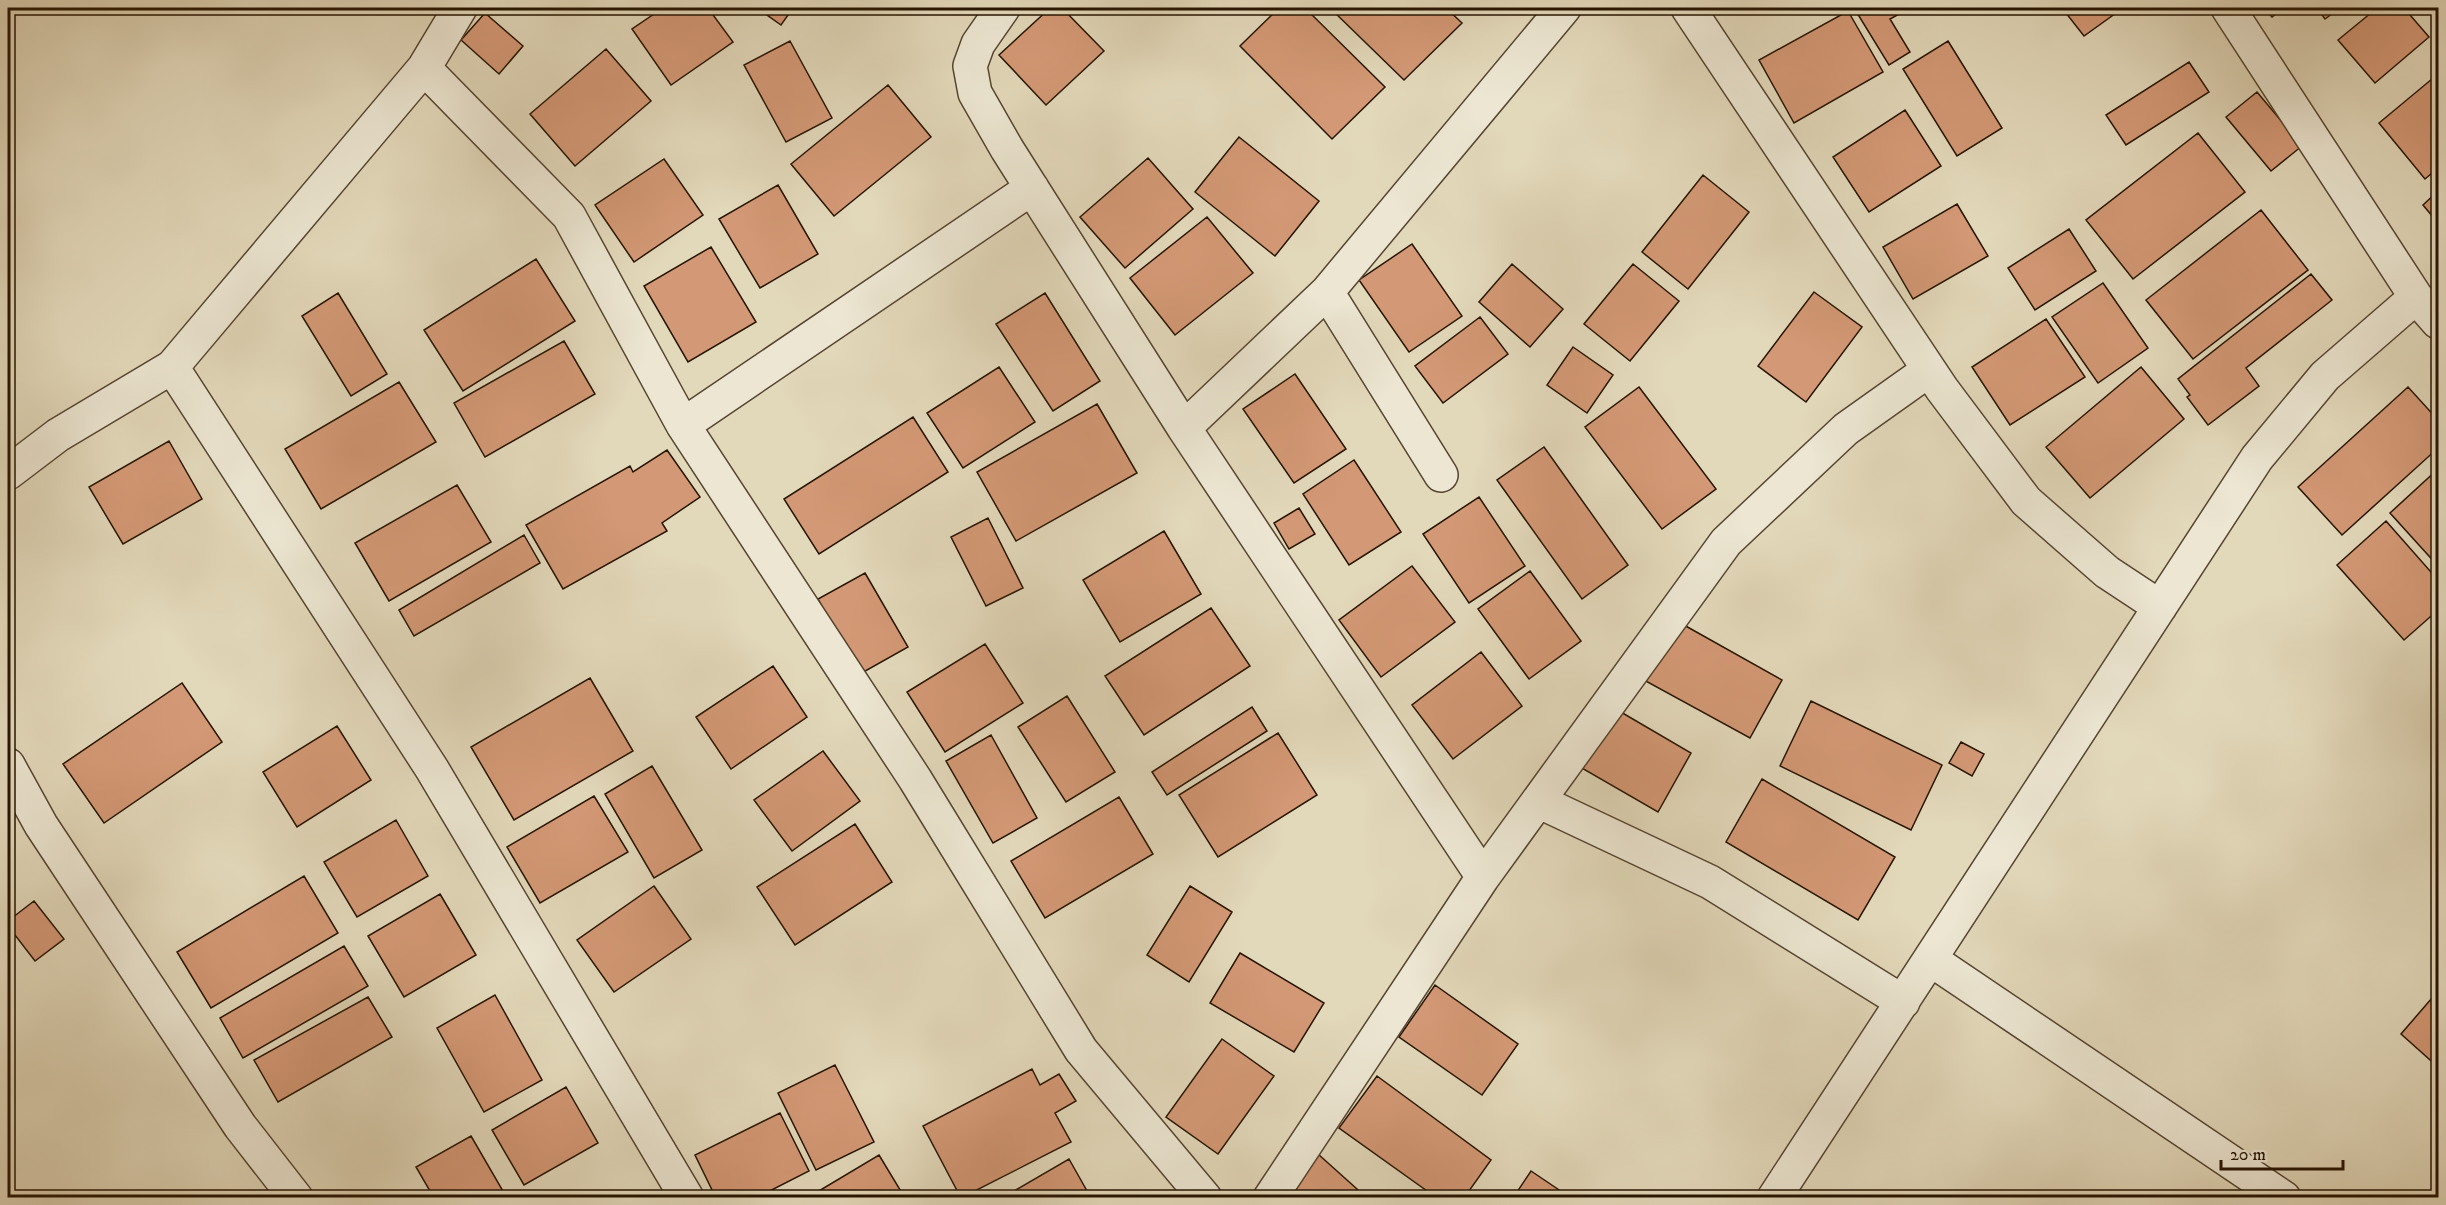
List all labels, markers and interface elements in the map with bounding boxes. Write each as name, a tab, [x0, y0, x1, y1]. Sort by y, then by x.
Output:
scale bar	[2221, 1133, 2342, 1171]
text: 20 m	[2230, 1144, 2266, 1166]

